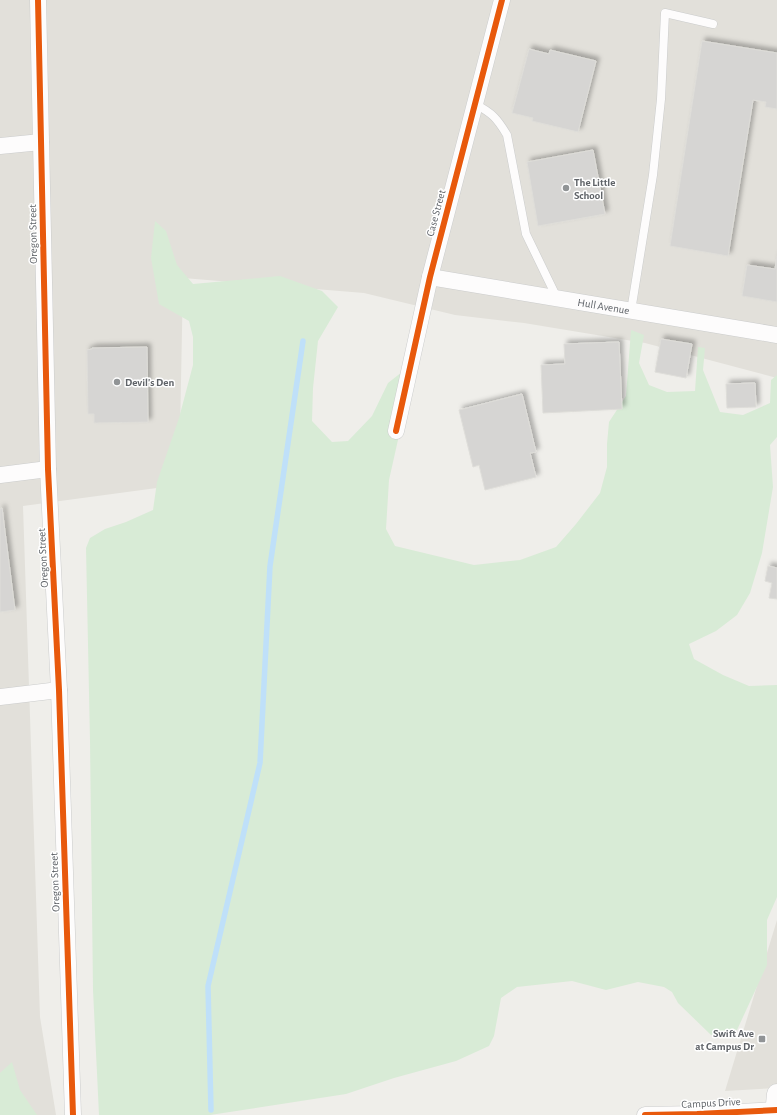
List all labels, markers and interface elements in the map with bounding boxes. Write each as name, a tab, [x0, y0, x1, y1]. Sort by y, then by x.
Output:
place label: The Little School	[574, 177, 615, 201]
marker: The Little School	[561, 183, 571, 193]
street label: Case Street	[425, 188, 448, 237]
street label: Oregon Street	[27, 204, 39, 264]
street label: Hull Avenue	[577, 296, 630, 316]
marker: Devil's Den	[112, 377, 122, 387]
place label: Devil's Den	[125, 377, 174, 388]
street label: Oregon Street	[36, 528, 50, 588]
street label: Oregon Street	[48, 852, 62, 912]
place label: Swift Ave at Campus Dr	[695, 1028, 754, 1052]
marker: Swift Ave at Campus Dr	[757, 1034, 767, 1044]
street label: Campus Drive	[681, 1096, 741, 1110]

